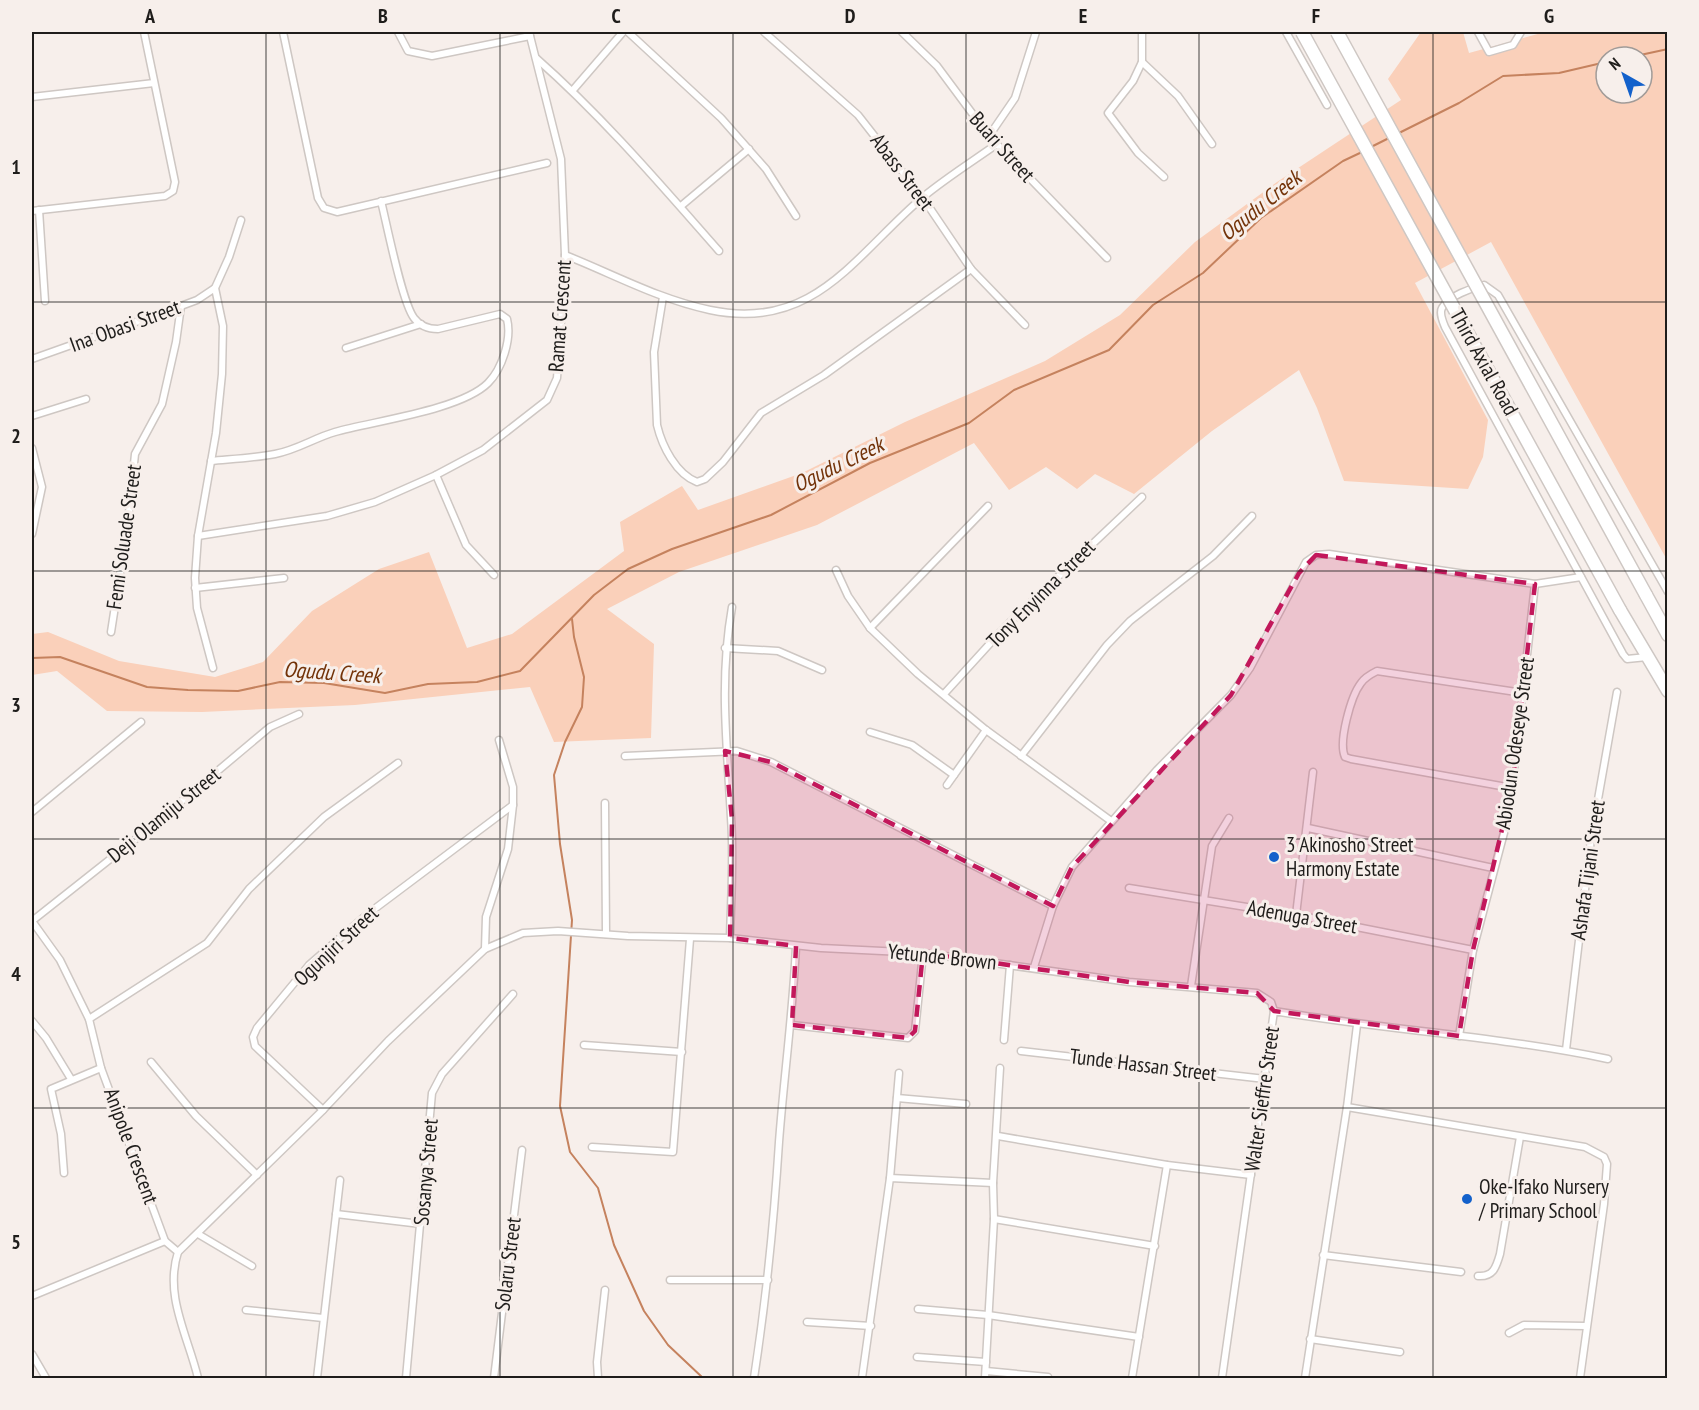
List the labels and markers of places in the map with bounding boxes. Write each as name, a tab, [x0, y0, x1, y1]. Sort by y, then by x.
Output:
place label: 3 Akinosho Street Harmony Estate	[1286, 831, 1414, 882]
marker: 3 Akinosho Street Harmony Estate	[1267, 850, 1281, 864]
place label: Oke-Ifako Nursery / Primary School	[1478, 1173, 1609, 1224]
marker: Oke-Ifako Nursery / Primary School	[1460, 1192, 1474, 1206]

